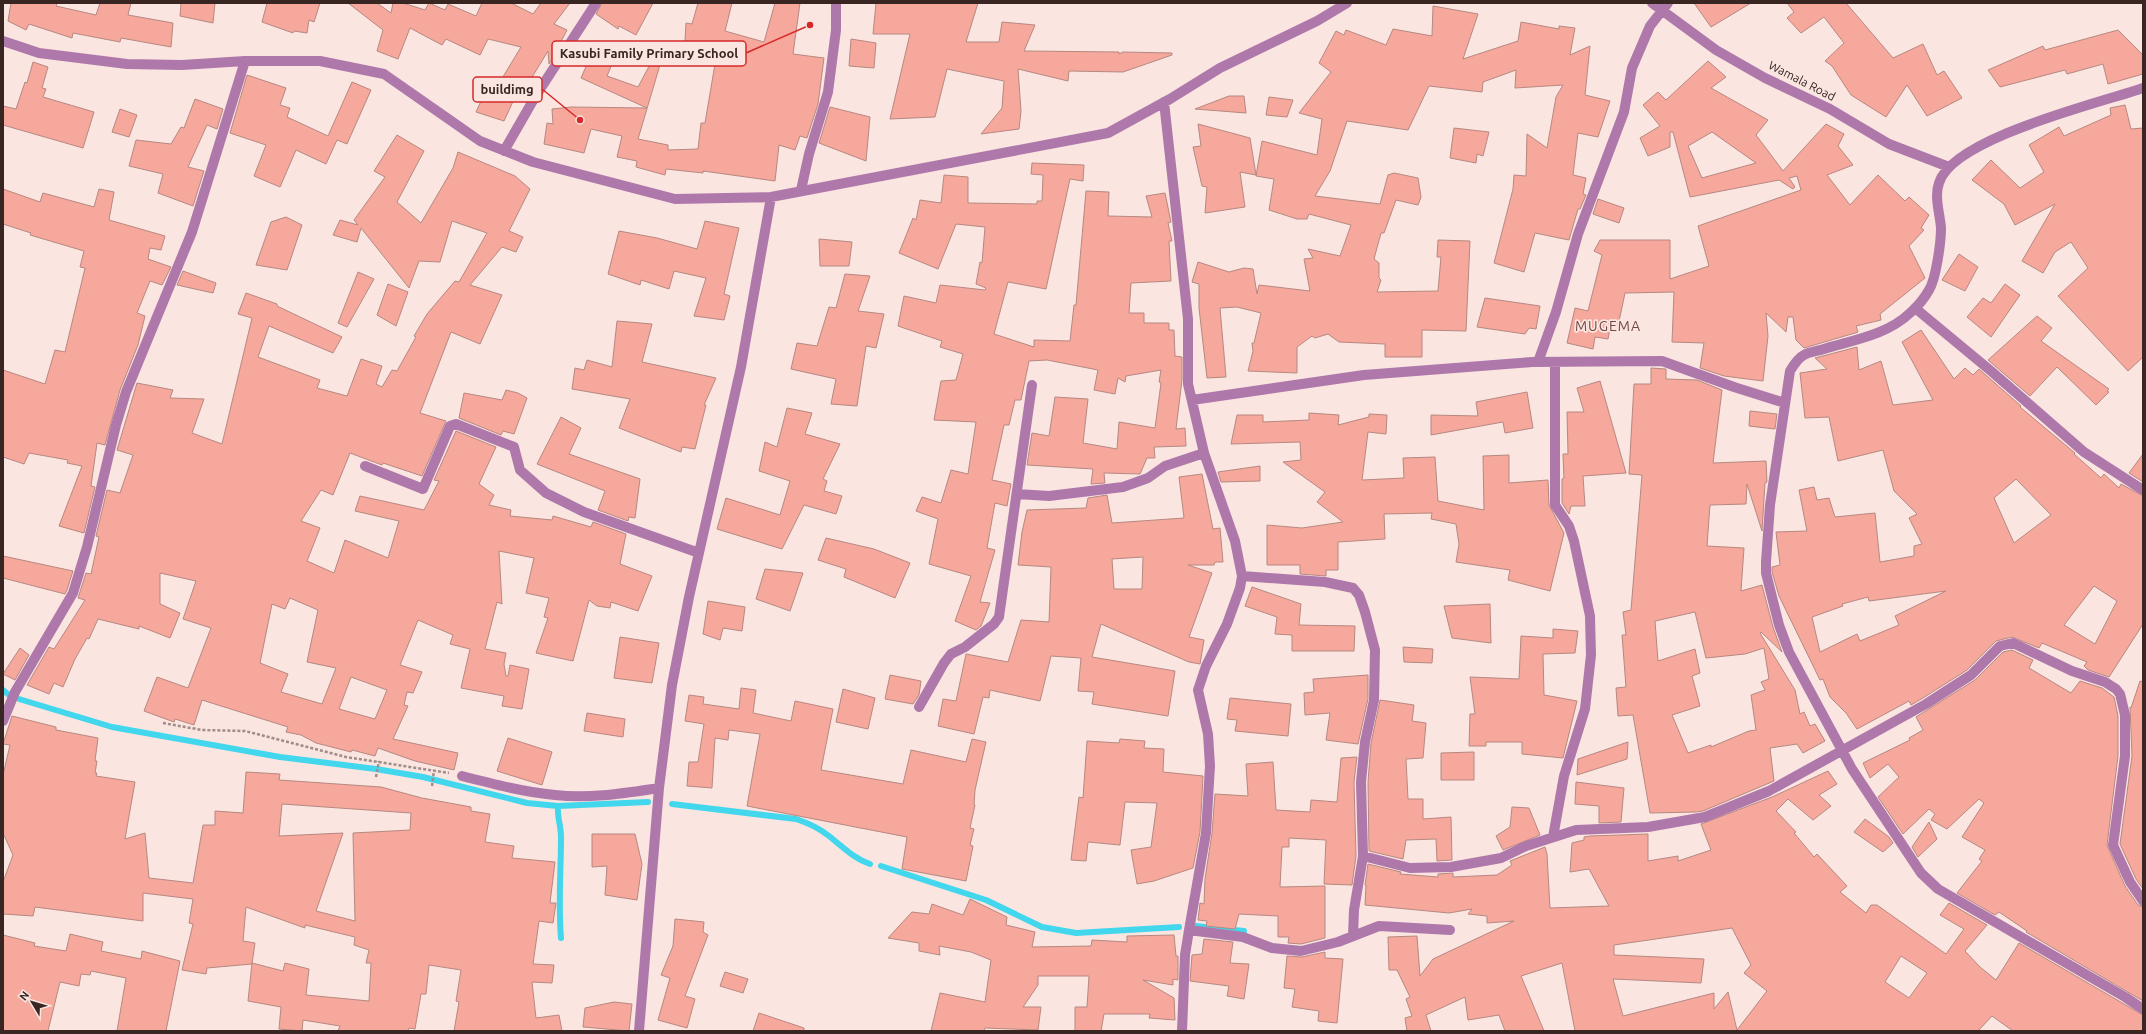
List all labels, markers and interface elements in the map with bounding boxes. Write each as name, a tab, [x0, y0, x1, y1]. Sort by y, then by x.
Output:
callout: Kasubi Family Primary School	[552, 41, 746, 66]
text: Kasubi Family Primary School	[560, 46, 738, 60]
street label: Wamala Road	[1767, 58, 1838, 103]
callout: buildimg	[473, 77, 542, 102]
text: buildimg	[480, 82, 534, 96]
district label: MUGEMA	[1575, 318, 1641, 334]
north arrow	[12, 982, 52, 1022]
text: N	[17, 989, 31, 1003]

